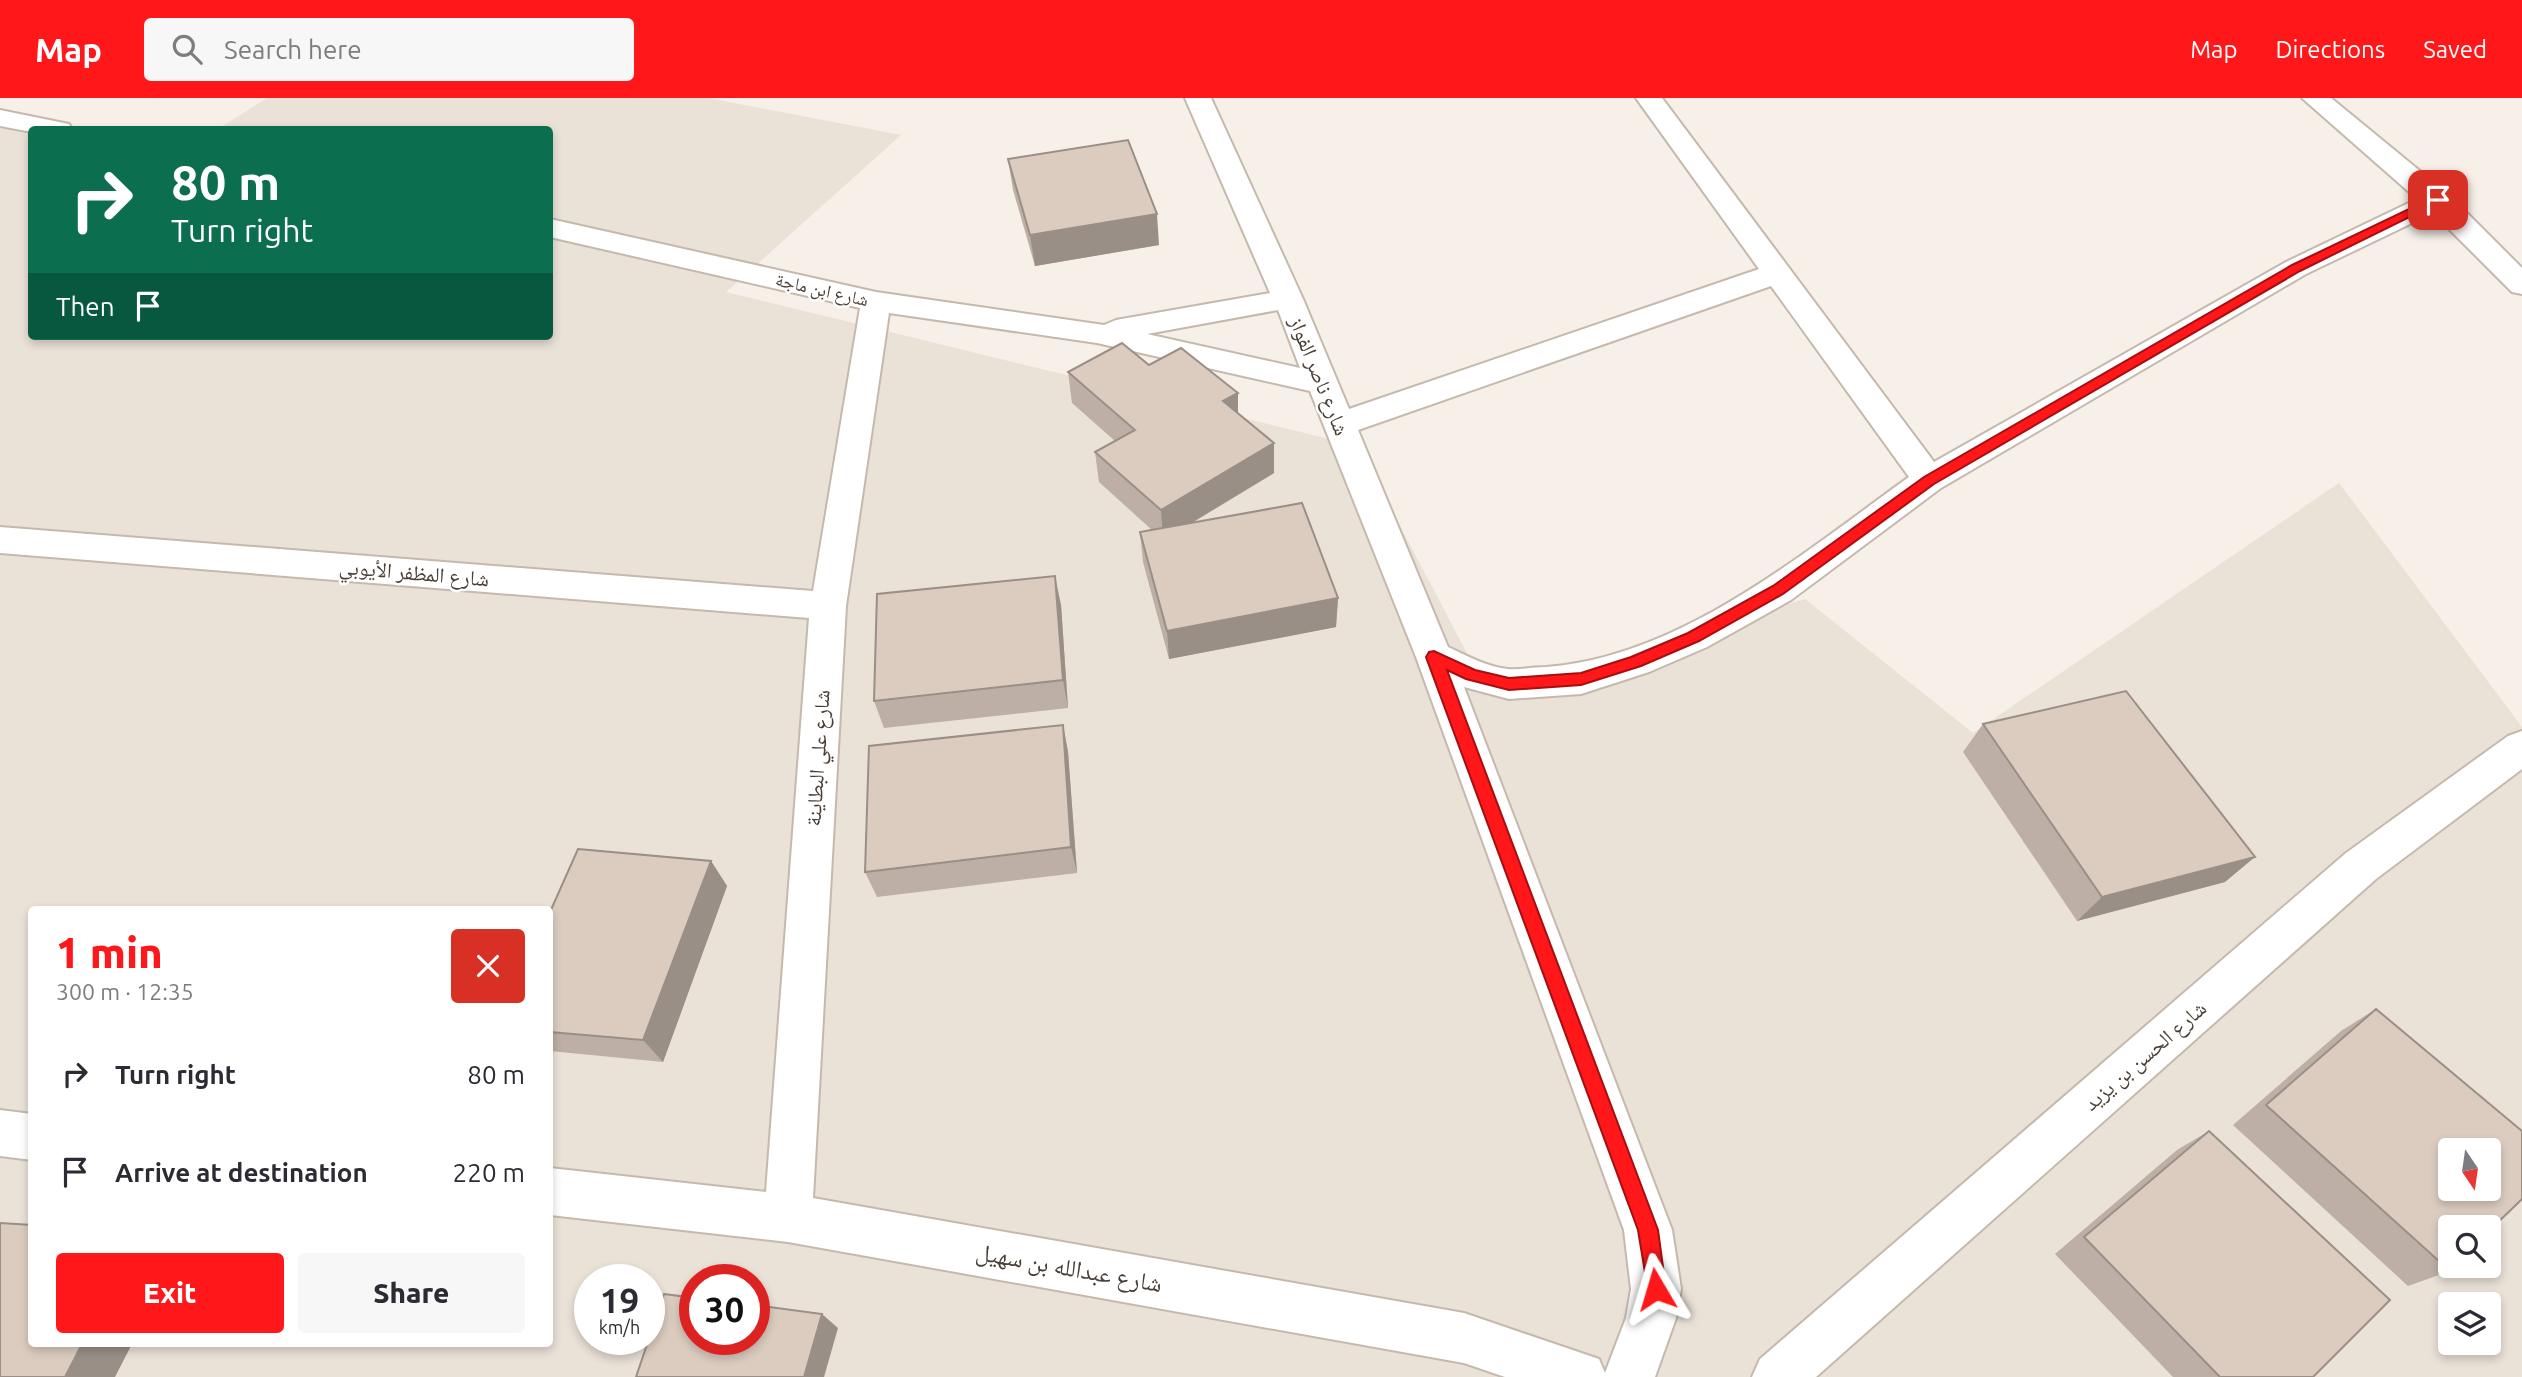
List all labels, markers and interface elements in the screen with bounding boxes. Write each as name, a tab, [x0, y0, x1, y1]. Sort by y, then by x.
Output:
search box	[144, 18, 634, 81]
icon: search	[168, 30, 206, 68]
text: Map	[35, 31, 102, 68]
text: Search here	[224, 35, 362, 64]
text: Map	[2190, 36, 2237, 63]
text: Directions	[2275, 36, 2385, 63]
text: Saved	[2423, 36, 2487, 63]
icon: right	[56, 154, 147, 245]
text: 80 m	[171, 154, 280, 209]
pin	[2408, 170, 2468, 230]
icon: arrive	[2419, 181, 2457, 219]
text: Turn right	[171, 212, 313, 248]
street label: شارع ابن ماجة	[773, 269, 871, 311]
icon: arrive	[129, 287, 167, 325]
text: Then	[56, 292, 115, 321]
street label: شارع ناصر الفواز	[1283, 312, 1355, 439]
street label: شارع المظفر الأيوبي	[338, 553, 490, 596]
street label: شارع علي البطاينة	[800, 689, 839, 827]
text: 1 min	[56, 929, 163, 976]
button: close	[451, 929, 525, 1003]
text: 300 m · 12:35	[56, 979, 194, 1004]
street label: شارع الحسن بن يزيد	[2078, 995, 2212, 1117]
icon: right	[56, 1055, 94, 1093]
text: Turn right	[115, 1060, 236, 1089]
text: 80 m	[467, 1060, 525, 1089]
north arrow	[2438, 1138, 2501, 1200]
map controls	[2438, 1138, 2501, 1355]
icon: arrive	[56, 1153, 94, 1191]
text: Arrive at destination	[115, 1158, 368, 1187]
text: 220 m	[453, 1158, 525, 1187]
button: search	[2438, 1215, 2501, 1278]
street label: شارع عبدالله بن سهيل	[974, 1238, 1164, 1299]
position arrow	[1619, 1252, 1693, 1326]
button: Exit	[56, 1253, 284, 1333]
button: Share	[298, 1253, 525, 1333]
speed limit sign: 30	[679, 1264, 770, 1355]
text: 19	[600, 1280, 639, 1320]
button: layers	[2438, 1292, 2501, 1355]
text: km/h	[599, 1317, 640, 1337]

